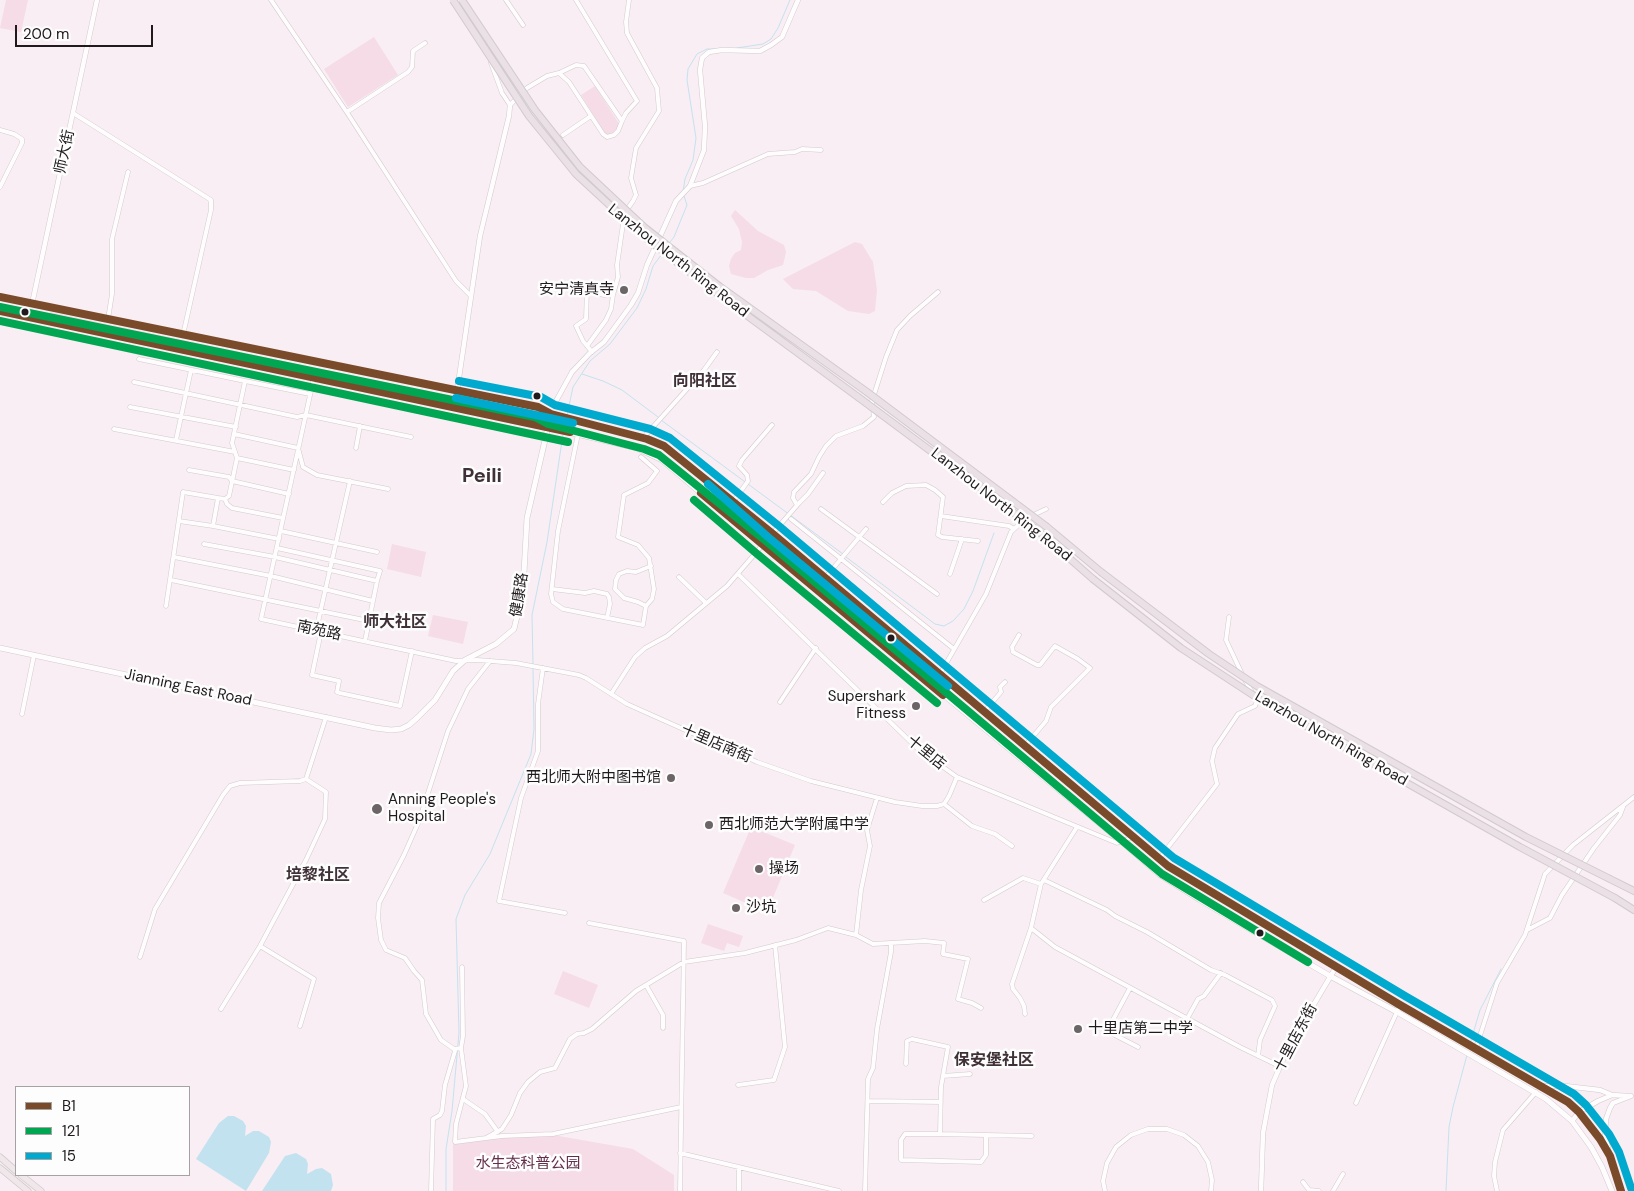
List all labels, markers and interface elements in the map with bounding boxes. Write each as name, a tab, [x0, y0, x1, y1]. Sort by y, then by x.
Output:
scale bar	[18, 15, 155, 47]
text: 200 m	[23, 24, 69, 44]
street label: 师大街	[52, 128, 78, 176]
street label: Lanzhou North Ring Road	[604, 201, 752, 321]
place label: 安宁清真寺	[539, 281, 614, 299]
marker: 安宁清真寺	[618, 284, 630, 296]
unlabelled marker	[20, 307, 30, 317]
district label: 向阳社区	[673, 372, 737, 392]
unlabelled marker	[532, 391, 542, 401]
street label: Lanzhou North Ring Road	[927, 445, 1075, 565]
district label: Peili	[462, 465, 502, 489]
street label: 健康路	[508, 571, 532, 619]
district label: 师大社区	[363, 613, 427, 633]
street label: 南苑路	[295, 618, 343, 644]
unlabelled marker	[886, 633, 896, 643]
street label: Jianning East Road	[123, 666, 253, 710]
place label: Supershark Fitness	[828, 688, 906, 723]
street label: Lanzhou North Ring Road	[1251, 688, 1411, 790]
marker: Supershark Fitness	[910, 700, 922, 712]
street label: 十里店南街	[678, 721, 754, 767]
street label: 十里店	[903, 732, 949, 774]
place label: 西北师大附中图书馆	[526, 769, 661, 787]
marker: 西北师大附中图书馆	[665, 772, 677, 784]
place label: Anning People's Hospital	[388, 791, 496, 826]
marker: Anning People's Hospital	[370, 802, 384, 816]
place label: 西北师范大学附属中学	[719, 816, 869, 834]
marker: 西北师范大学附属中学	[703, 819, 715, 831]
place label: 操场	[769, 860, 799, 878]
marker: 操场	[753, 863, 765, 875]
district label: 培黎社区	[286, 866, 350, 886]
place label: 沙坑	[746, 899, 776, 917]
marker: 沙坑	[730, 902, 742, 914]
unlabelled marker	[1255, 928, 1265, 938]
street label: 十里店东街	[1270, 1001, 1322, 1075]
place label: 十里店第二中学	[1088, 1020, 1193, 1038]
marker: 十里店第二中学	[1072, 1023, 1084, 1035]
district label: 保安堡社区	[954, 1051, 1034, 1071]
legend	[15, 1086, 190, 1176]
text: B1	[62, 1096, 76, 1116]
text: 121	[62, 1121, 80, 1141]
text: 15	[62, 1146, 76, 1166]
park label: 水生态科普公园	[476, 1155, 580, 1173]

